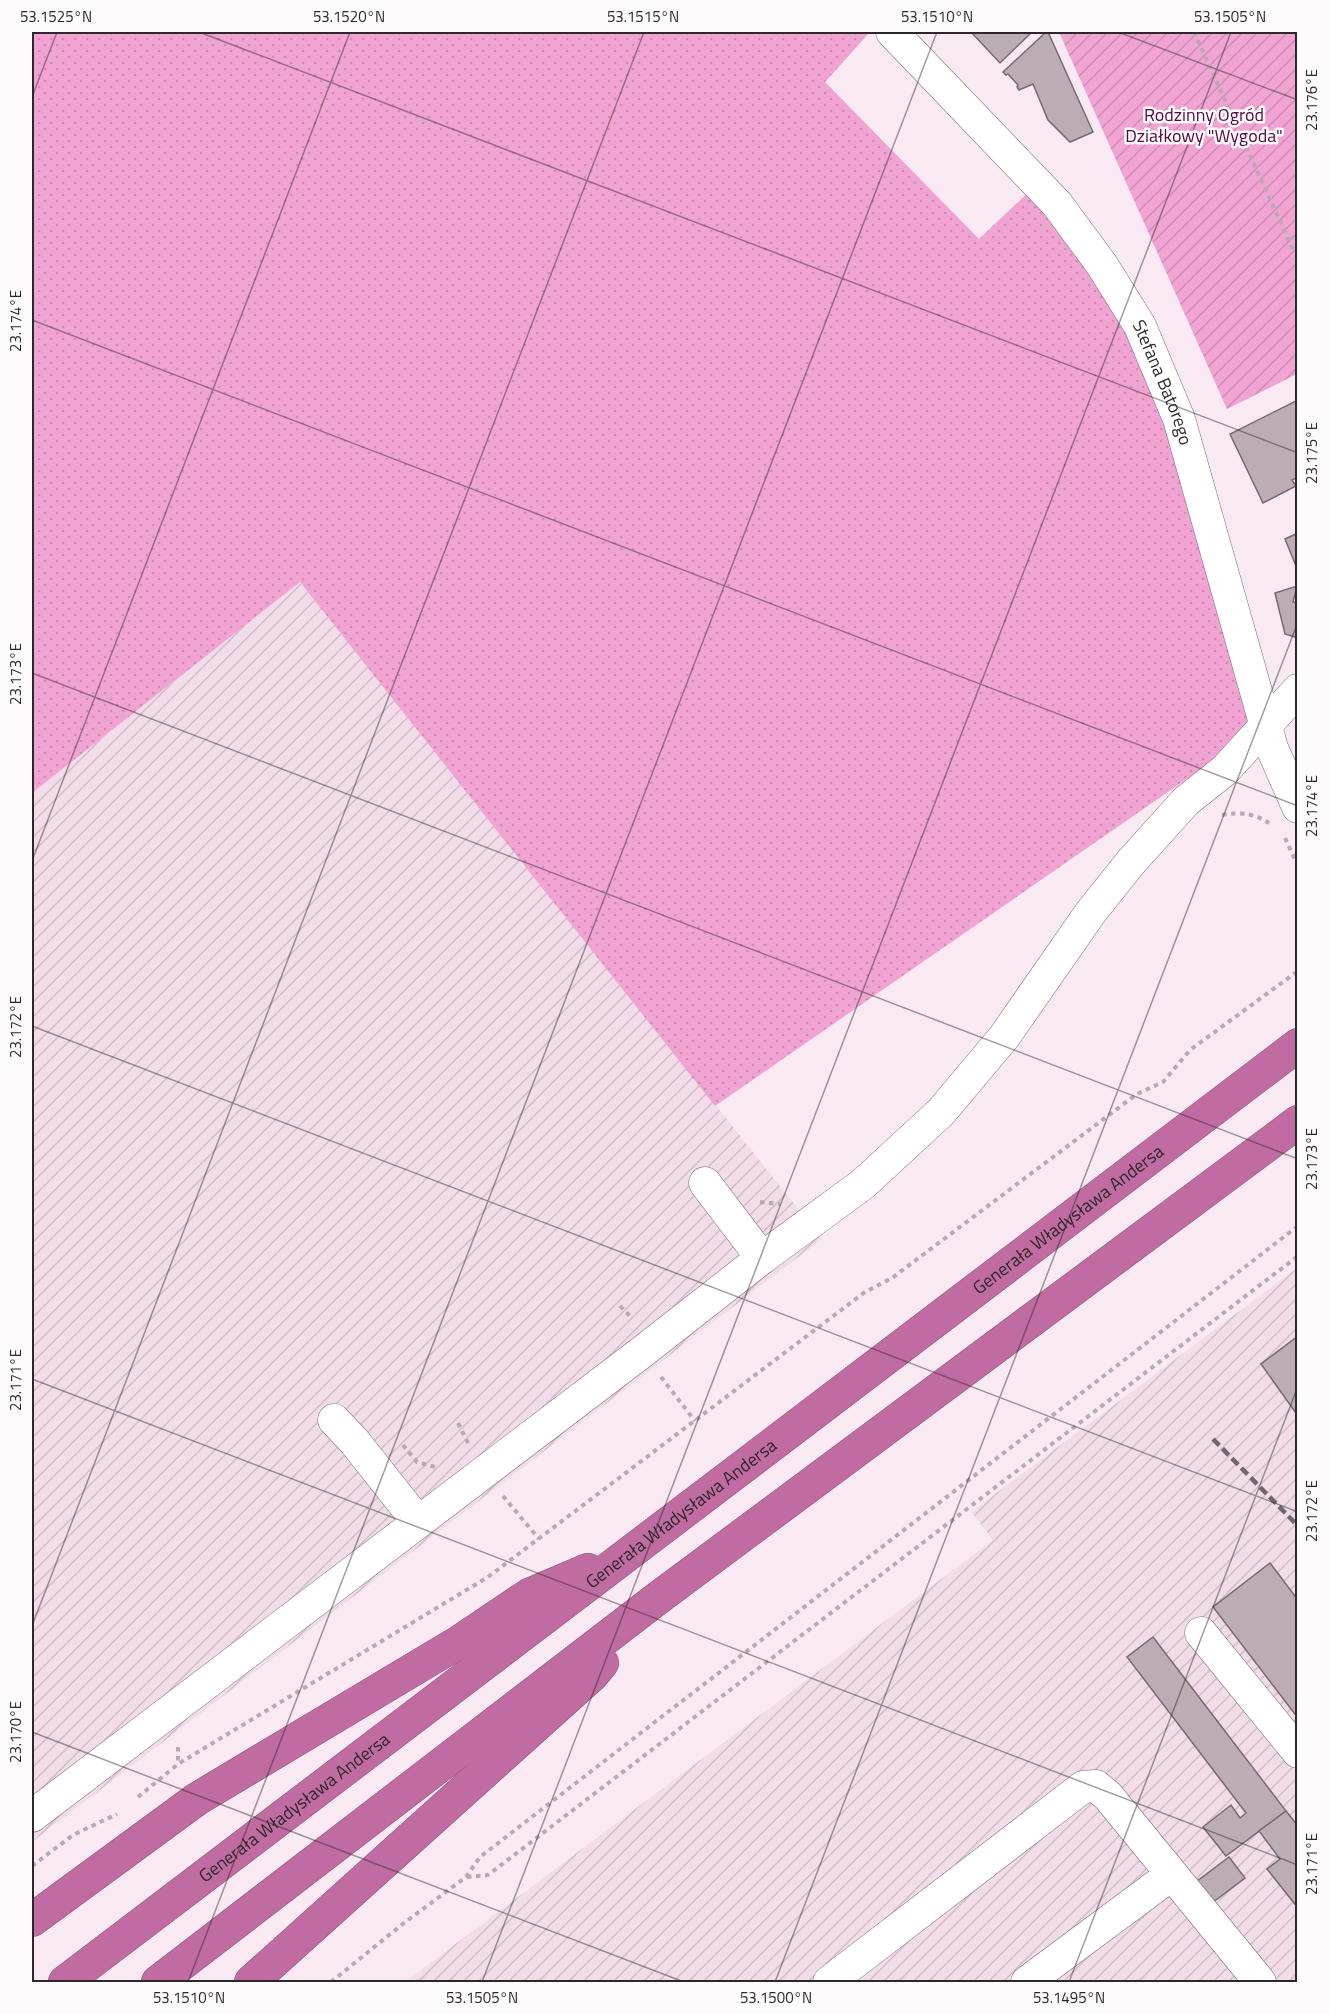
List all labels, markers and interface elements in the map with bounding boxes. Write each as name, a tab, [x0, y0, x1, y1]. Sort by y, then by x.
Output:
text: 53.1525°N	[20, 5, 92, 28]
text: 53.1520°N	[313, 5, 385, 28]
text: 53.1515°N	[607, 5, 679, 28]
text: 53.1510°N	[901, 5, 973, 28]
text: 53.1505°N	[1194, 5, 1266, 28]
text: 23.176°E	[1300, 69, 1323, 131]
park label: Rodzinny Ogród Działkowy "Wygoda"	[1125, 101, 1283, 149]
text: 23.174°E	[4, 290, 27, 352]
street label: Stefana Batorego	[1126, 314, 1200, 448]
text: 23.175°E	[1300, 422, 1323, 484]
text: 23.173°E	[4, 643, 27, 705]
text: 23.174°E	[1300, 775, 1323, 837]
text: 23.172°E	[4, 996, 27, 1058]
text: 23.173°E	[1300, 1128, 1323, 1190]
street label: Generała Władysława Andersa	[967, 1138, 1169, 1301]
text: 23.171°E	[4, 1349, 27, 1411]
street label: Generała Władysława Andersa	[580, 1432, 782, 1595]
text: 23.172°E	[1300, 1480, 1323, 1542]
text: 23.170°E	[4, 1701, 27, 1763]
street label: Generała Władysława Andersa	[193, 1726, 395, 1889]
text: 23.171°E	[1300, 1833, 1323, 1895]
text: 53.1510°N	[153, 1986, 225, 2009]
text: 53.1505°N	[446, 1986, 518, 2009]
text: 53.1500°N	[740, 1986, 812, 2009]
text: 53.1495°N	[1033, 1986, 1105, 2009]

